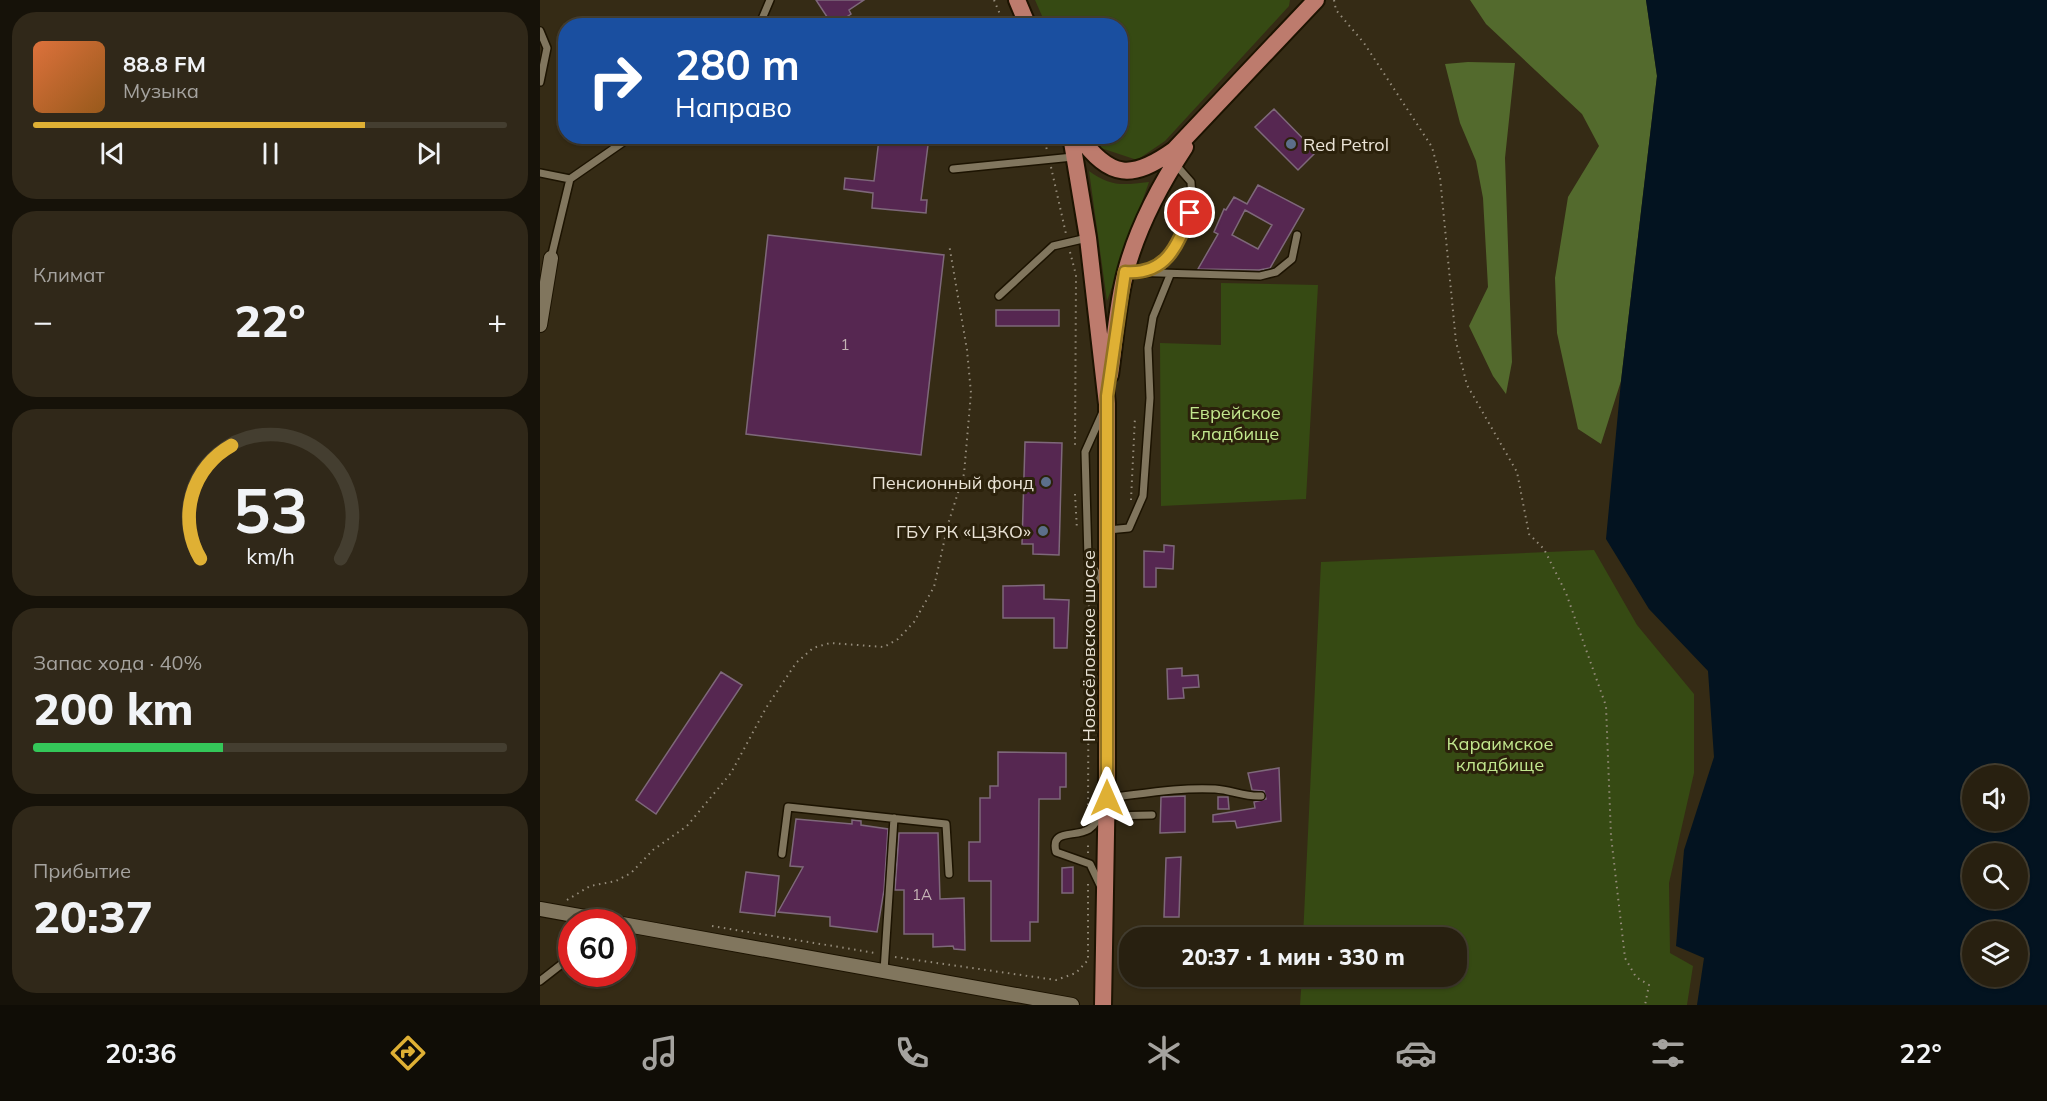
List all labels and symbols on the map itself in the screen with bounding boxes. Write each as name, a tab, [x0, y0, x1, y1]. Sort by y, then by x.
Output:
place label: Red Petrol	[1303, 133, 1389, 156]
marker: Red Petrol	[1284, 137, 1298, 151]
pin	[1164, 187, 1215, 238]
house number: 1	[840, 335, 850, 354]
park label: Еврейское кладбище	[1189, 401, 1281, 445]
place label: Пенсионный фонд	[872, 471, 1034, 494]
marker: Пенсионный фонд	[1039, 475, 1053, 489]
place label: ГБУ РК «ЦЗКО»	[896, 520, 1031, 543]
marker: ГБУ РК «ЦЗКО»	[1036, 524, 1050, 538]
street label: Новосёловское шоссе	[1077, 550, 1100, 742]
park label: Караимское кладбище	[1447, 732, 1553, 776]
position arrow	[1075, 766, 1139, 830]
house number: 1А	[912, 885, 932, 904]
speed limit sign: 60	[558, 909, 636, 987]

